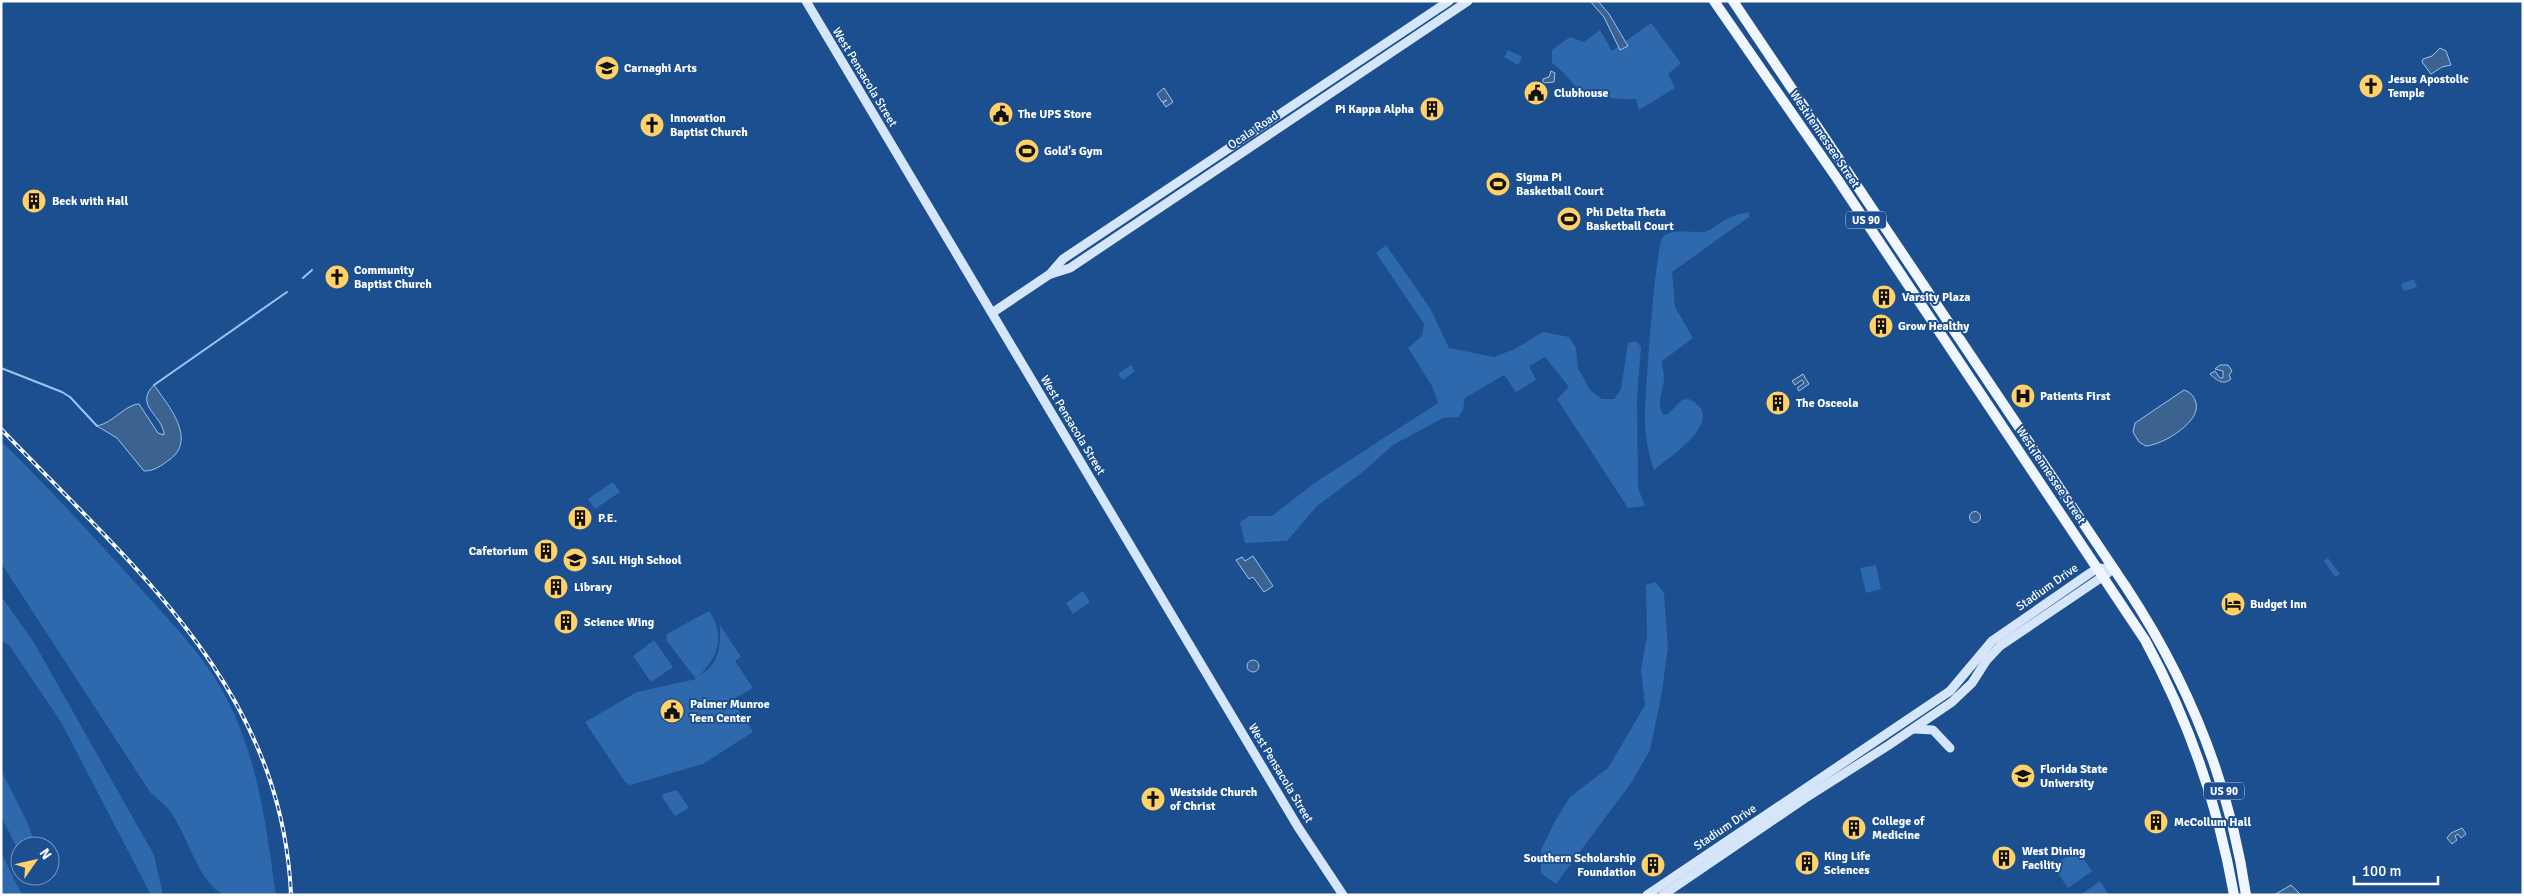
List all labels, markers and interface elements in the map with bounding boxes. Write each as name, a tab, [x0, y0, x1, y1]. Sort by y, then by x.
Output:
street label: West Pensacola Street	[829, 25, 900, 130]
school or university icon: Carnaghi Arts	[594, 55, 620, 81]
place label: Carnaghi Arts	[624, 61, 697, 76]
place label: Jesus Apostolic Temple	[2388, 72, 2469, 101]
church icon: Jesus Apostolic Temple	[2358, 73, 2384, 99]
public building icon: Clubhouse	[1523, 80, 1549, 106]
place label: Clubhouse	[1554, 86, 1609, 101]
street label: West Tennessee Street	[1786, 88, 1863, 191]
building icon: Pi Kappa Alpha	[1419, 96, 1445, 122]
public building icon: The UPS Store	[988, 101, 1014, 127]
place label: Pi Kappa Alpha	[1335, 102, 1414, 117]
place label: The UPS Store	[1018, 107, 1092, 122]
street label: Ocala Road	[1225, 108, 1281, 153]
place label: Innovation Baptist Church	[670, 111, 748, 140]
church icon: Innovation Baptist Church	[639, 112, 665, 138]
sports icon: Gold's Gym	[1014, 138, 1040, 164]
place label: Gold's Gym	[1044, 144, 1103, 159]
place label: Sigma Pi Basketball Court	[1516, 170, 1604, 199]
sports icon: Sigma Pi Basketball Court	[1485, 171, 1511, 197]
building icon: Beck with Hall	[21, 188, 47, 214]
place label: Beck with Hall	[52, 194, 128, 209]
place label: Phi Delta Theta Basketball Court	[1586, 205, 1674, 234]
sports icon: Phi Delta Theta Basketball Court	[1556, 206, 1582, 232]
road number: US 90	[1846, 212, 1886, 228]
place label: Community Baptist Church	[354, 263, 432, 292]
church icon: Community Baptist Church	[324, 264, 350, 290]
building icon: Varsity Plaza	[1871, 284, 1897, 310]
place label: Varsity Plaza	[1902, 290, 1970, 305]
building icon: Grow Healthy	[1868, 313, 1894, 339]
place label: Grow Healthy	[1898, 319, 1969, 334]
street label: West Pensacola Street	[1037, 373, 1108, 478]
hospital icon: Patients First	[2010, 383, 2036, 409]
place label: Patients First	[2040, 389, 2111, 404]
building icon: The Osceola	[1765, 390, 1791, 416]
place label: The Osceola	[1796, 396, 1858, 411]
street label: West Tennessee Street	[2012, 424, 2089, 527]
building icon: P.E.	[567, 505, 593, 531]
place label: P.E.	[598, 511, 617, 526]
building icon: Cafetorium	[533, 538, 559, 564]
place label: Cafetorium	[469, 544, 528, 559]
school or university icon: SAIL High School	[562, 547, 588, 573]
place label: SAIL High School	[592, 553, 682, 568]
street label: Stadium Drive	[2013, 561, 2081, 614]
building icon: Library	[543, 574, 569, 600]
place label: Library	[574, 580, 612, 595]
hotel icon: Budget Inn	[2220, 591, 2246, 617]
place label: Budget Inn	[2250, 597, 2307, 612]
building icon: Science Wing	[553, 609, 579, 635]
place label: Science Wing	[584, 615, 655, 630]
place label: Palmer Munroe Teen Center	[690, 697, 770, 726]
public building icon: Palmer Munroe Teen Center	[659, 698, 685, 724]
street label: West Pensacola Street	[1245, 721, 1316, 826]
place label: Florida State University	[2040, 762, 2108, 791]
school or university icon: Florida State University	[2010, 763, 2036, 789]
road number: US 90	[2204, 782, 2244, 799]
place label: Westside Church of Christ	[1170, 785, 1258, 814]
church icon: Westside Church of Christ	[1140, 786, 1166, 812]
street label: Stadium Drive	[1691, 801, 1759, 854]
building icon: McCollum Hall	[2143, 809, 2169, 835]
place label: College of Medicine	[1872, 814, 1925, 843]
building icon: College of Medicine	[1841, 815, 1867, 841]
place label: McCollum Hall	[2174, 815, 2251, 830]
north arrow	[10, 836, 60, 886]
place label: West Dining Facility	[2022, 844, 2086, 873]
text: N	[36, 845, 55, 863]
building icon: West Dining Facility	[1991, 845, 2017, 871]
place label: King Life Sciences	[1824, 849, 1871, 878]
building icon: King Life Sciences	[1794, 850, 1820, 876]
place label: Southern Scholarship Foundation	[1524, 851, 1637, 880]
building icon: Southern Scholarship Foundation	[1640, 852, 1666, 878]
scale bar	[2354, 854, 2438, 886]
text: 100 m	[2362, 862, 2402, 880]

